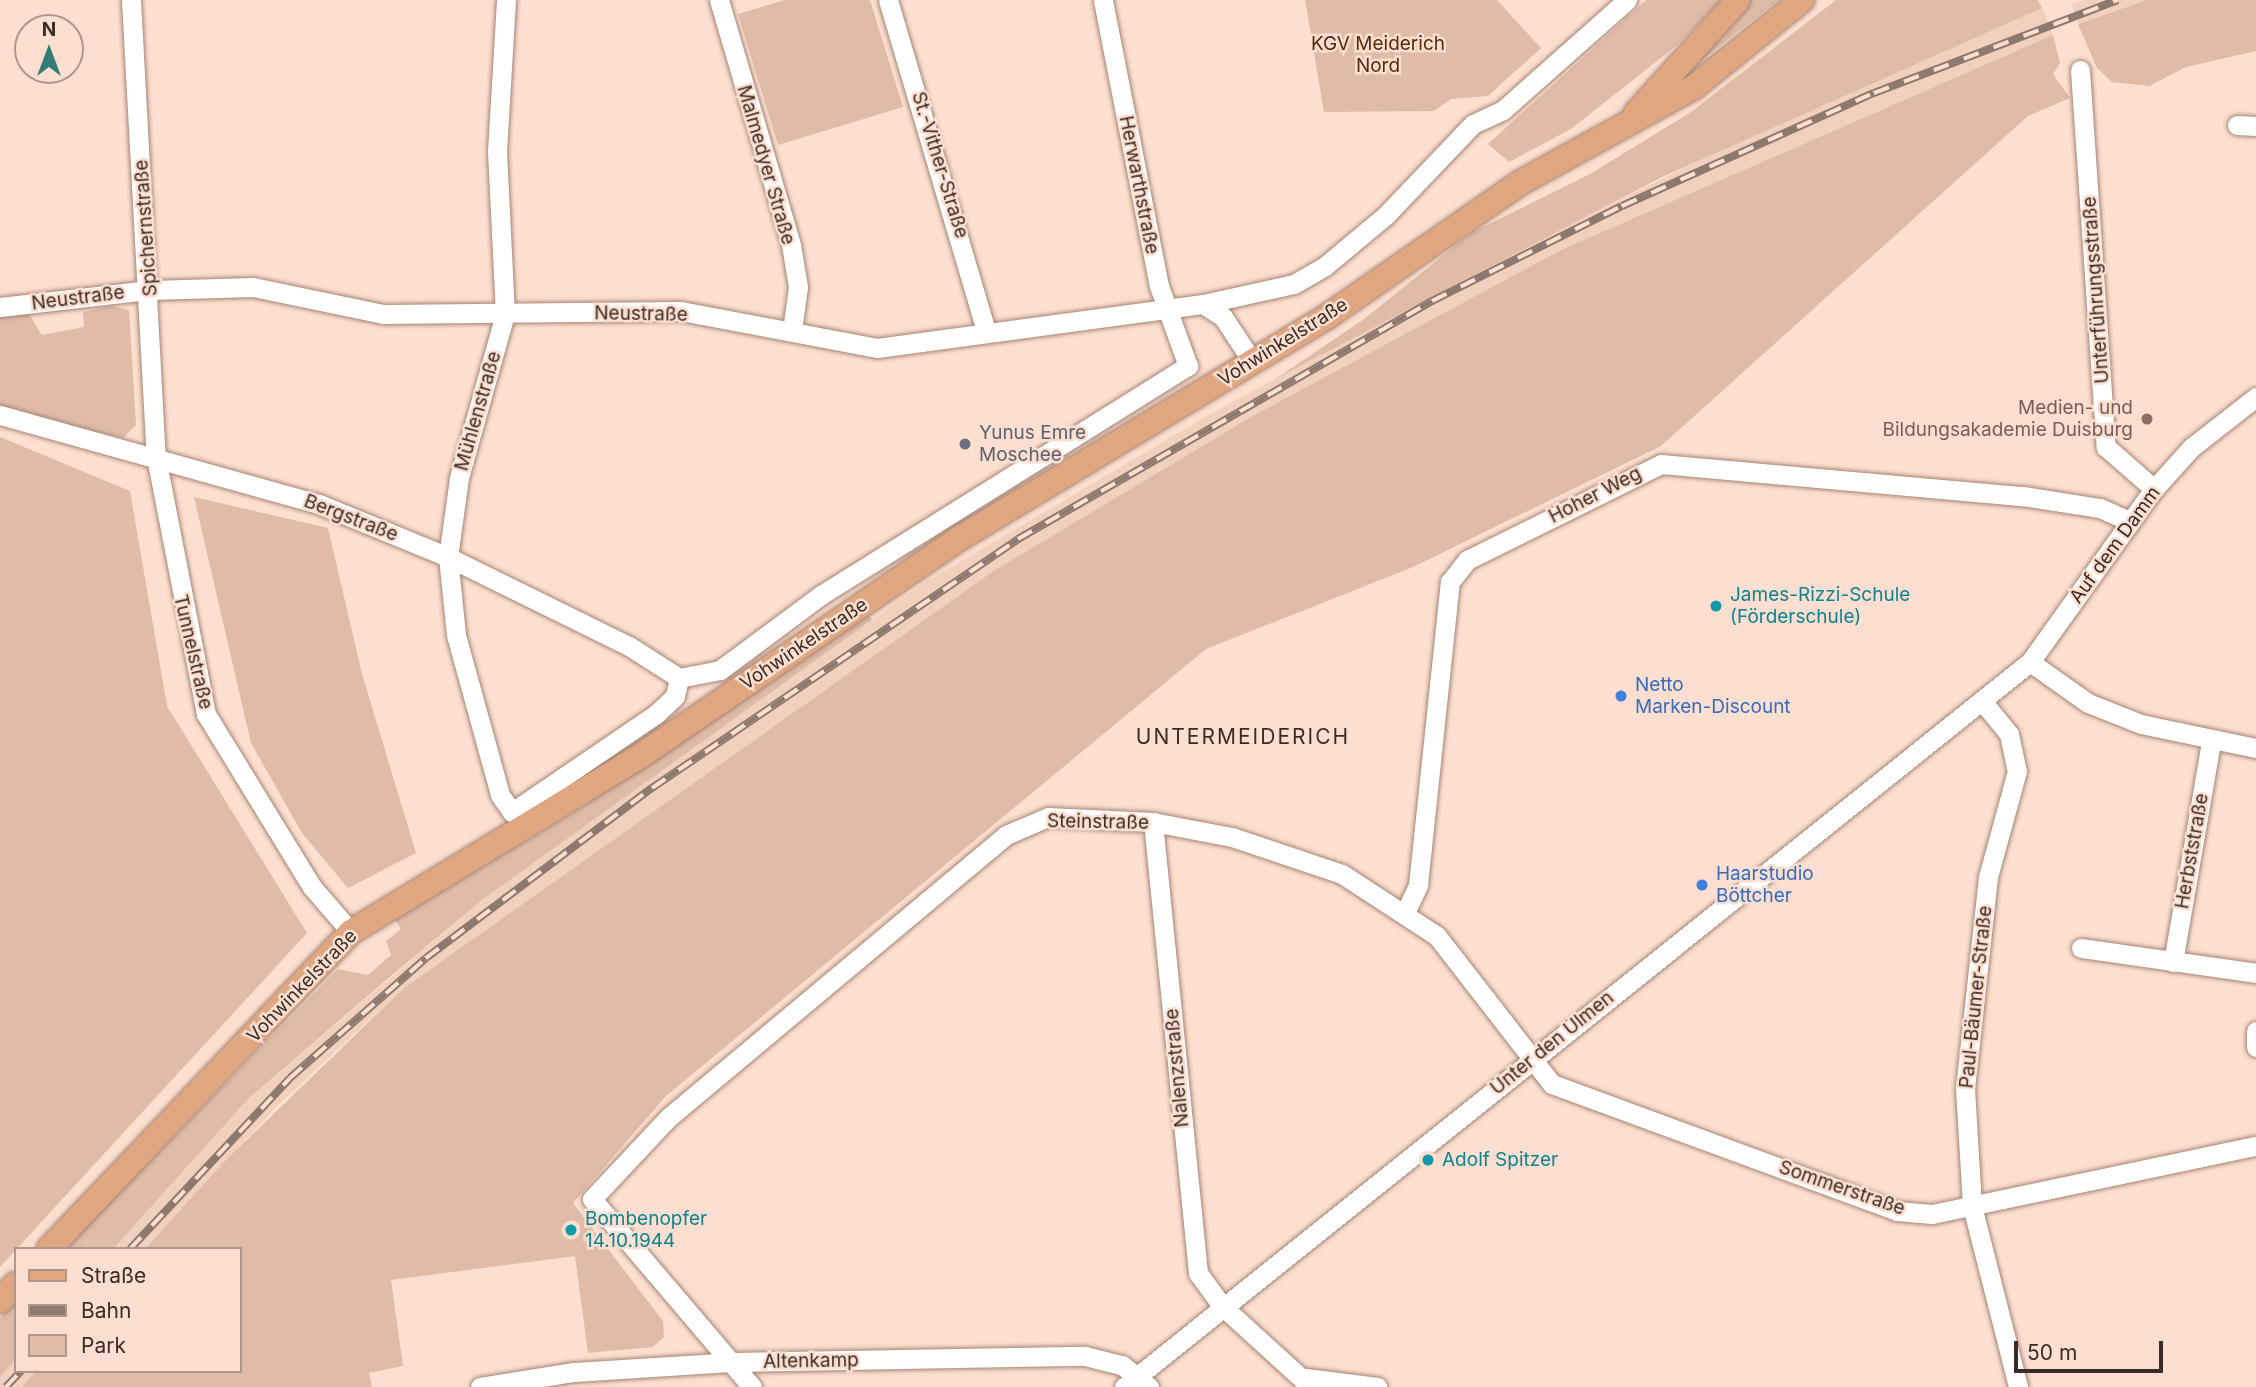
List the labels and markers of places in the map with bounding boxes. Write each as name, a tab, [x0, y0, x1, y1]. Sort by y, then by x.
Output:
place label: Medien- und Bildungsakademie Duisburg	[1883, 397, 2133, 441]
marker: Medien- und Bildungsakademie Duisburg	[2139, 411, 2155, 427]
place label: Yunus Emre Moschee	[979, 422, 1086, 466]
marker: Yunus Emre Moschee	[957, 436, 973, 452]
place label: James-Rizzi-Schule (Förderschule)	[1730, 584, 1910, 628]
marker: James-Rizzi-Schule (Förderschule)	[1708, 598, 1724, 614]
place label: Netto Marken-Discount	[1635, 674, 1791, 718]
marker: Netto Marken-Discount	[1613, 688, 1629, 704]
place label: Haarstudio Böttcher	[1716, 863, 1814, 907]
marker: Haarstudio Böttcher	[1694, 877, 1710, 893]
place label: Adolf Spitzer	[1442, 1149, 1558, 1171]
marker: Adolf Spitzer	[1420, 1152, 1436, 1168]
place label: Bombenopfer 14.10.1944	[585, 1208, 707, 1252]
marker: Bombenopfer 14.10.1944	[563, 1222, 579, 1238]

